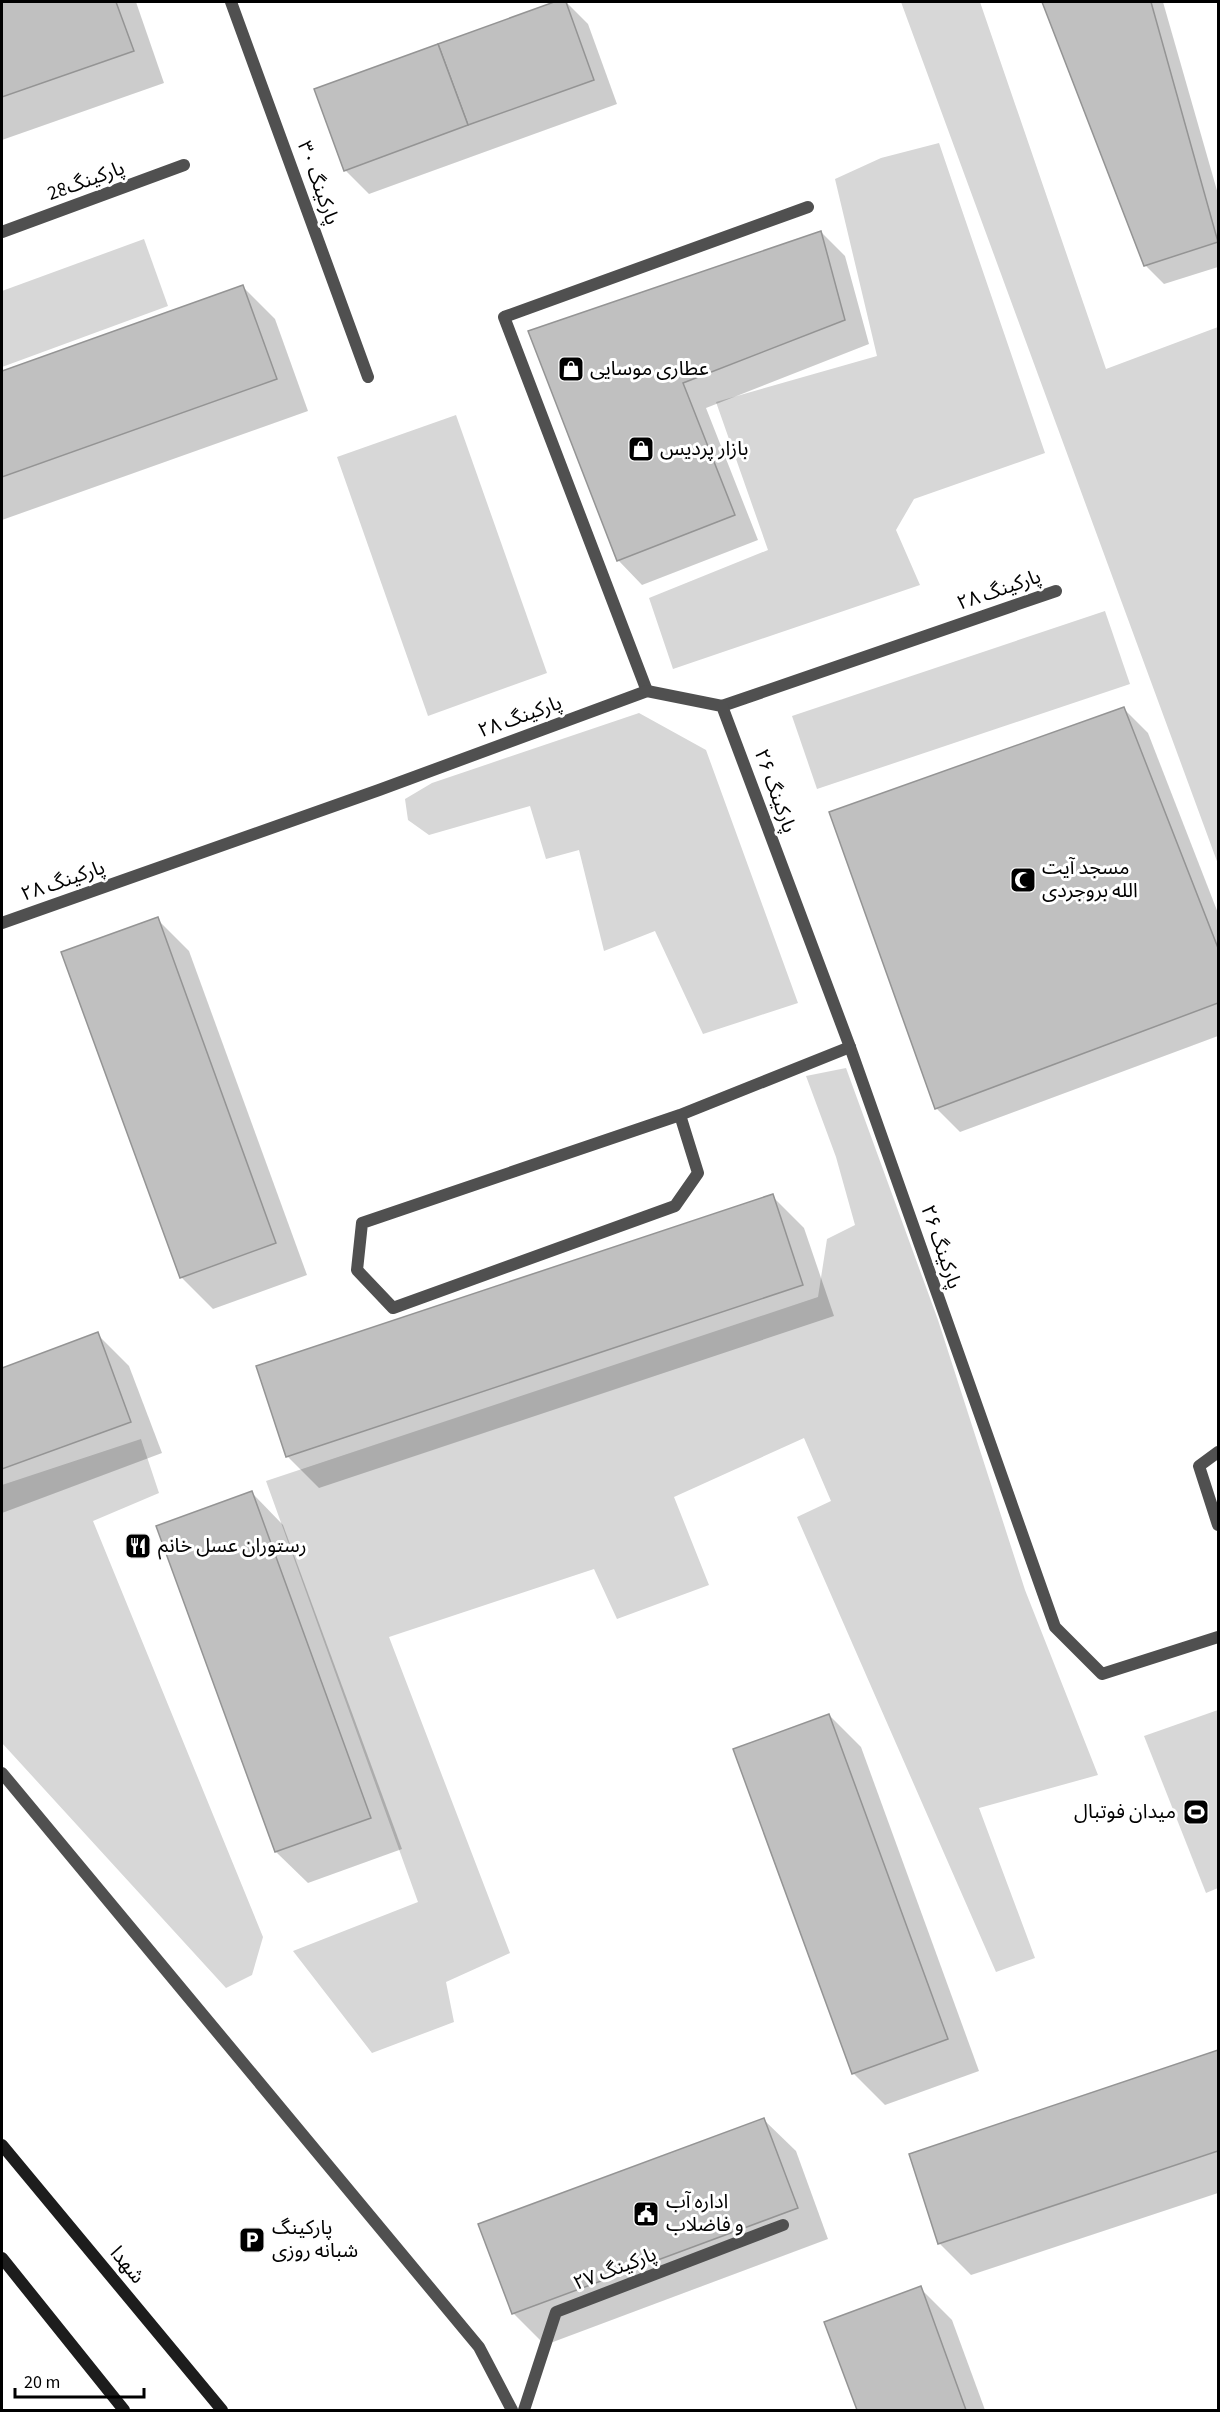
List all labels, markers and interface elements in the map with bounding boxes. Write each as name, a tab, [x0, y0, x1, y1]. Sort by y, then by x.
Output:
street label: پارکینگ ۳۰	[290, 137, 346, 229]
street label: پارکینگ28	[43, 154, 129, 208]
shop icon: عطاری موسایی	[556, 354, 586, 384]
place label: عطاری موسایی	[590, 355, 709, 383]
shop icon: بازار پردیس	[626, 434, 656, 464]
place label: بازار پردیس	[660, 435, 748, 463]
street label: پارکینگ ۲۸	[953, 563, 1045, 617]
street label: پارکینگ ۲۸	[474, 689, 566, 745]
street label: پارکینگ ۲۶	[747, 745, 803, 837]
street label: پارکینگ ۲۸	[17, 854, 109, 908]
place label: مسجد آیت الله بروجردی	[1042, 854, 1138, 905]
mosque icon: مسجد آیت الله بروجردی	[1008, 865, 1038, 895]
street label: پارکینگ ۲۶	[914, 1201, 968, 1293]
restaurant icon: رستوران عسل خانم	[123, 1531, 153, 1561]
place label: رستوران عسل خانم	[158, 1532, 307, 1560]
sports icon: میدان فوتبال	[1181, 1797, 1211, 1827]
place label: میدان فوتبال	[1074, 1798, 1176, 1826]
place label: اداره آب و فاضلاب	[666, 2188, 744, 2239]
public building icon: اداره آب و فاضلاب	[631, 2199, 661, 2229]
place label: پارکینگ شبانه روزی	[272, 2214, 358, 2265]
parking icon: پارکینگ شبانه روزی	[237, 2225, 267, 2255]
street label: شهدا	[103, 2240, 151, 2290]
street label: پارکینگ ۲۷	[569, 2240, 661, 2298]
scale bar	[15, 2361, 144, 2399]
text: 20 m	[24, 2370, 60, 2395]

